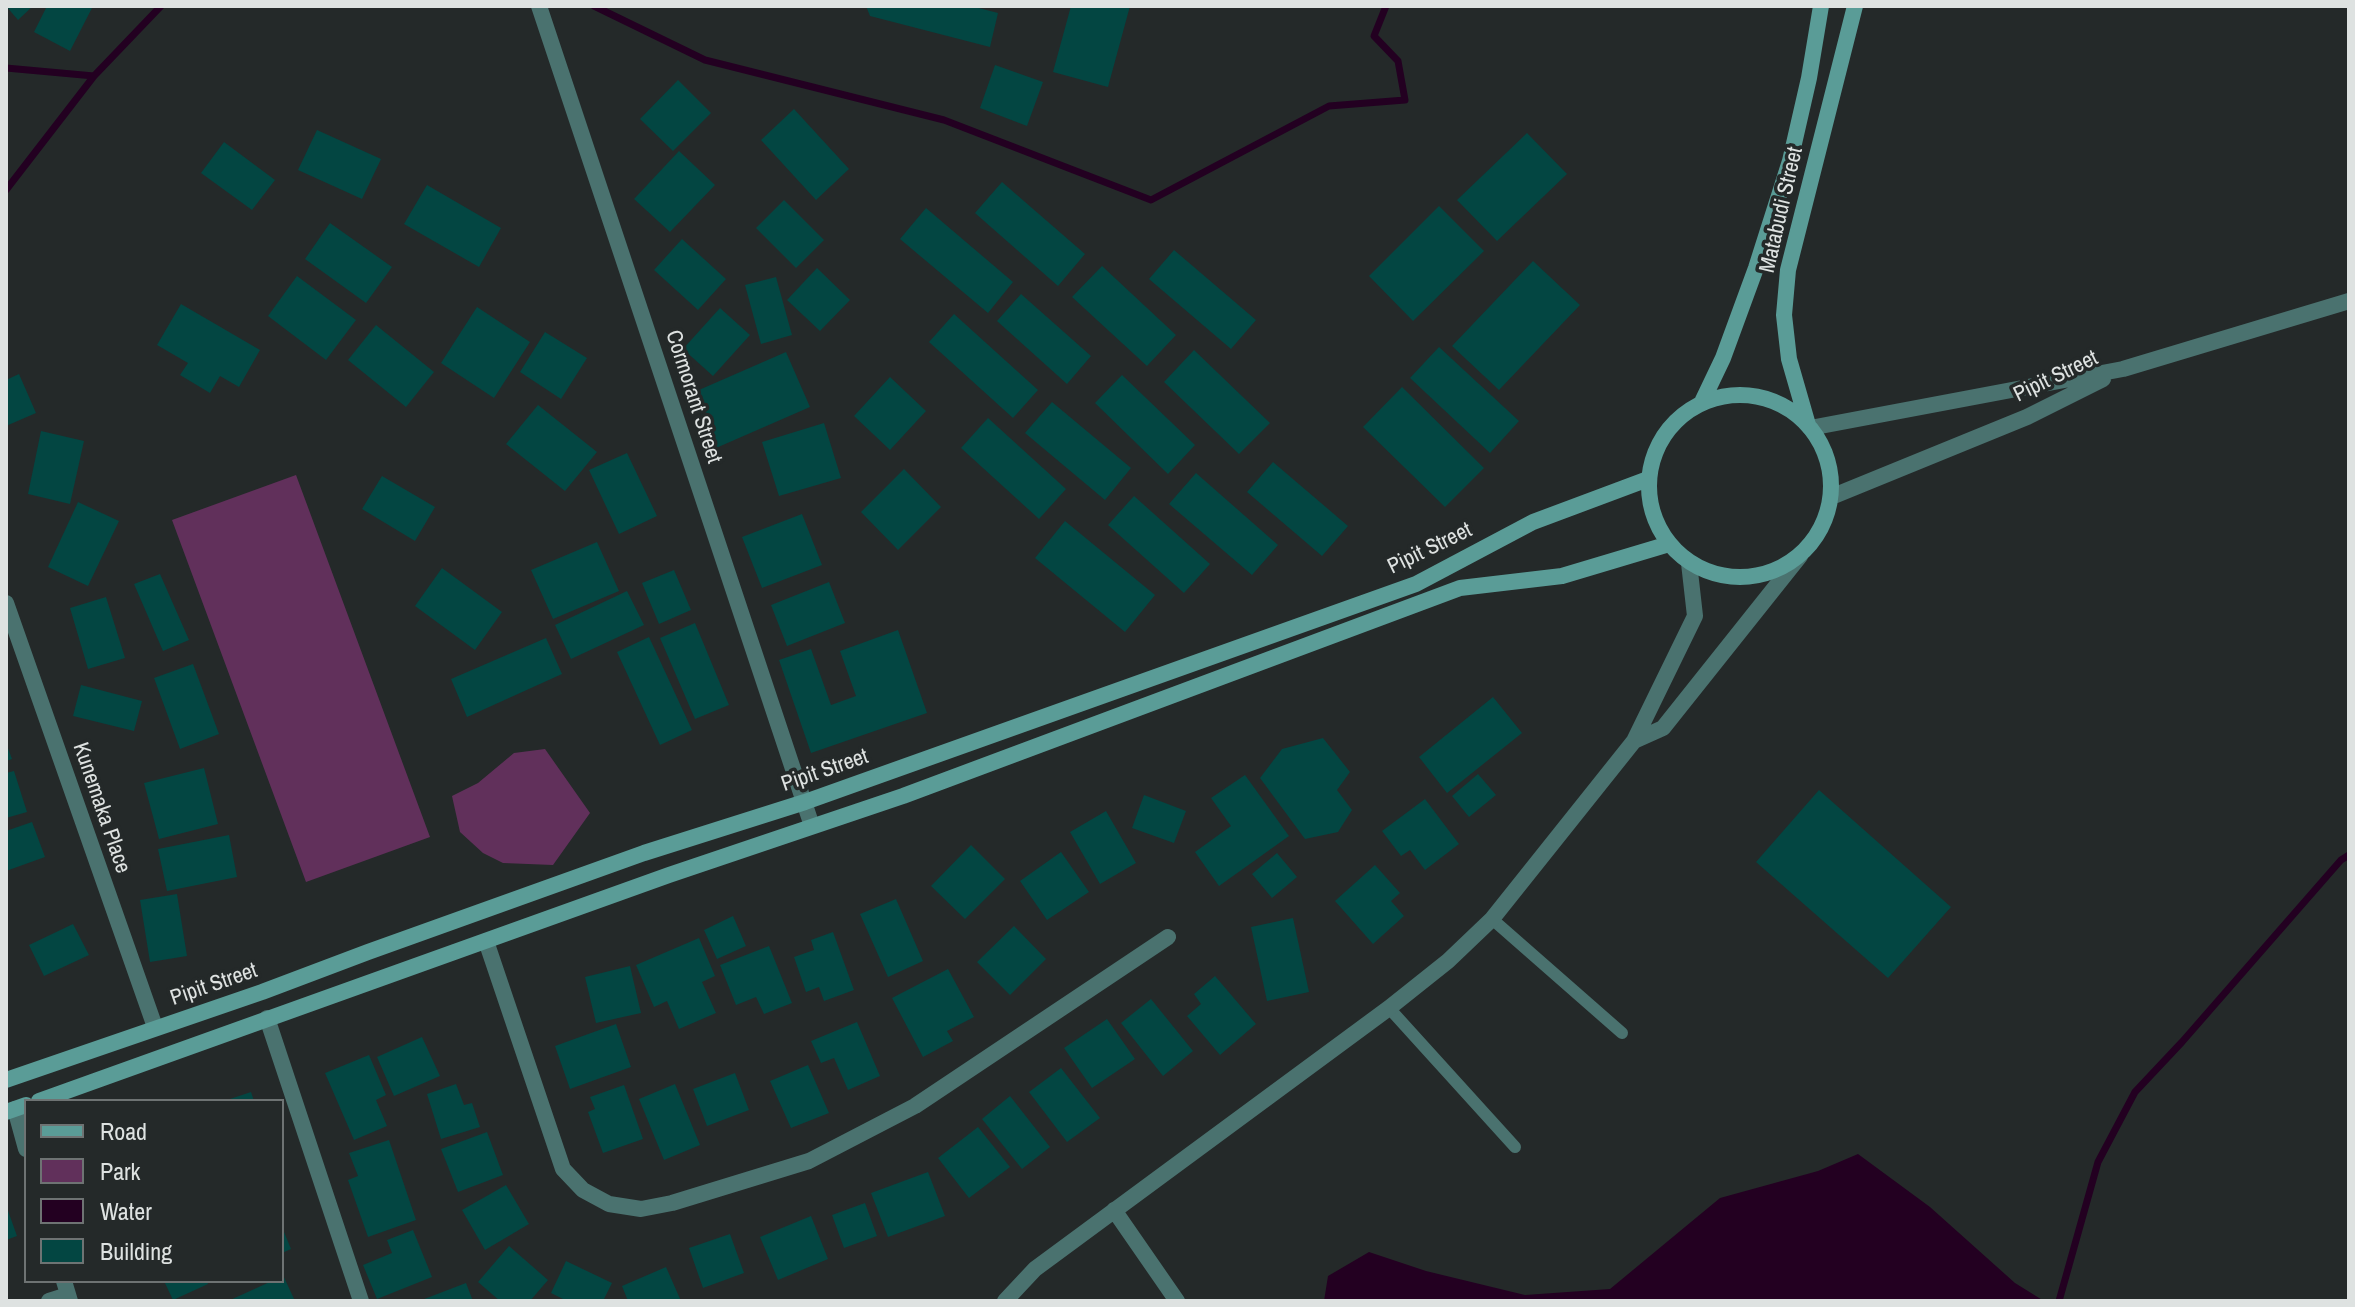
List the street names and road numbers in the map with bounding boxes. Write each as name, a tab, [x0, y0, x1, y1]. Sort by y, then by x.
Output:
street label: Matabudi Street	[1755, 144, 1809, 276]
street label: Cormorant Street	[659, 327, 727, 467]
street label: Pipit Street	[2010, 345, 2102, 409]
street label: Pipit Street	[1384, 517, 1476, 581]
street label: Kunemaka Place	[66, 739, 136, 877]
street label: Pipit Street	[778, 744, 872, 798]
street label: Pipit Street	[167, 958, 261, 1012]

